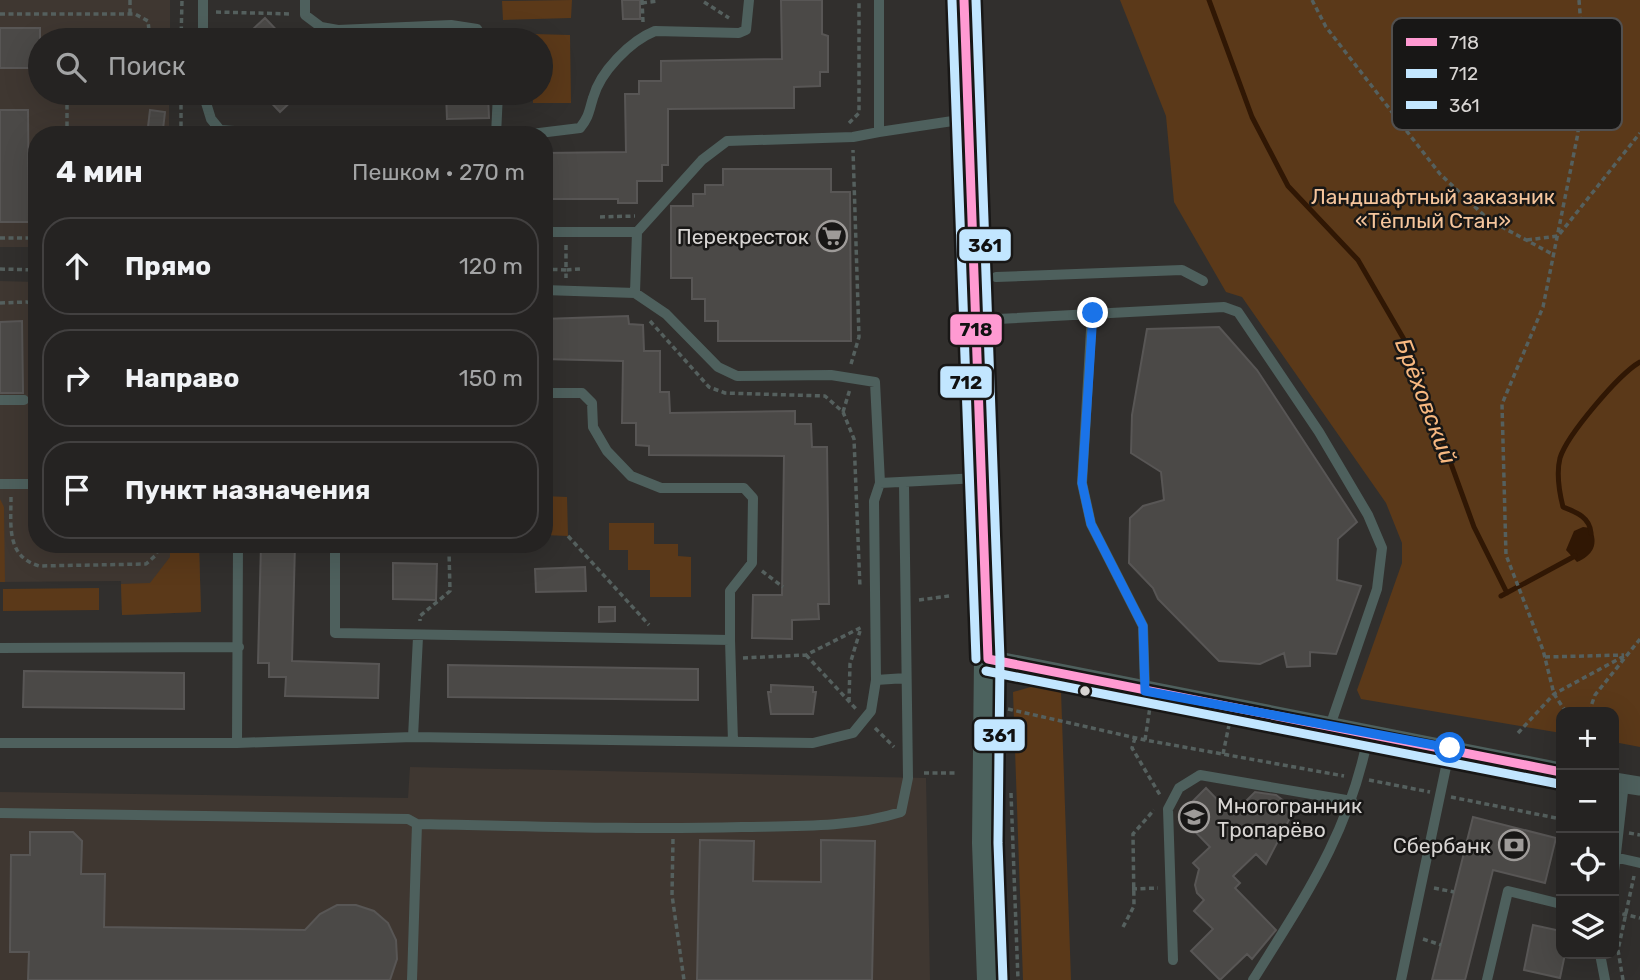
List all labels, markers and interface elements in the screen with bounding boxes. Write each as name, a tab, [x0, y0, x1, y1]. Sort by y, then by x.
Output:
legend	[1392, 18, 1622, 130]
search box	[28, 28, 553, 105]
text: 718	[1449, 31, 1479, 54]
icon: search	[52, 48, 90, 86]
text: Поиск	[108, 51, 186, 82]
text: 712	[1449, 62, 1478, 85]
text: 361	[1449, 94, 1480, 117]
text: 4 мин	[56, 154, 143, 190]
text: Пешком · 270 m	[352, 158, 525, 186]
park label: Ландшафтный заказник «Тёплый Стан»	[1311, 184, 1555, 233]
supermarket icon: Перекресток	[815, 219, 849, 253]
place label: Перекресток	[677, 224, 809, 249]
line badge: 361	[958, 228, 1012, 262]
text: 361	[968, 234, 1002, 257]
icon: ahead	[58, 247, 96, 285]
text: Прямо	[125, 251, 211, 282]
text: 120 m	[459, 252, 523, 280]
route end	[1077, 297, 1108, 328]
line badge: 718	[949, 313, 1003, 346]
text: 718	[959, 318, 993, 341]
water label: Брёховский	[1389, 334, 1463, 468]
icon: right	[58, 359, 96, 397]
text: Направо	[125, 363, 239, 394]
text: 150 m	[459, 364, 523, 392]
line badge: 712	[939, 365, 993, 399]
text: 712	[950, 371, 982, 394]
icon: arrive	[58, 471, 96, 509]
text: Пункт назначения	[125, 475, 370, 506]
unlabelled marker	[1078, 684, 1092, 698]
map controls	[1556, 707, 1619, 959]
button: +	[1556, 707, 1619, 770]
line badge: 361	[973, 718, 1026, 752]
text: 361	[982, 724, 1016, 747]
route start	[1434, 732, 1465, 763]
button: −	[1556, 770, 1619, 833]
place label: Многогранник Тропарёво	[1217, 793, 1362, 842]
school or university icon: Многогранник Тропарёво	[1177, 800, 1211, 834]
bank icon: Сбербанк	[1497, 828, 1531, 862]
place label: Сбербанк	[1393, 833, 1491, 858]
button: locate	[1556, 833, 1619, 896]
button: layers	[1556, 896, 1619, 959]

